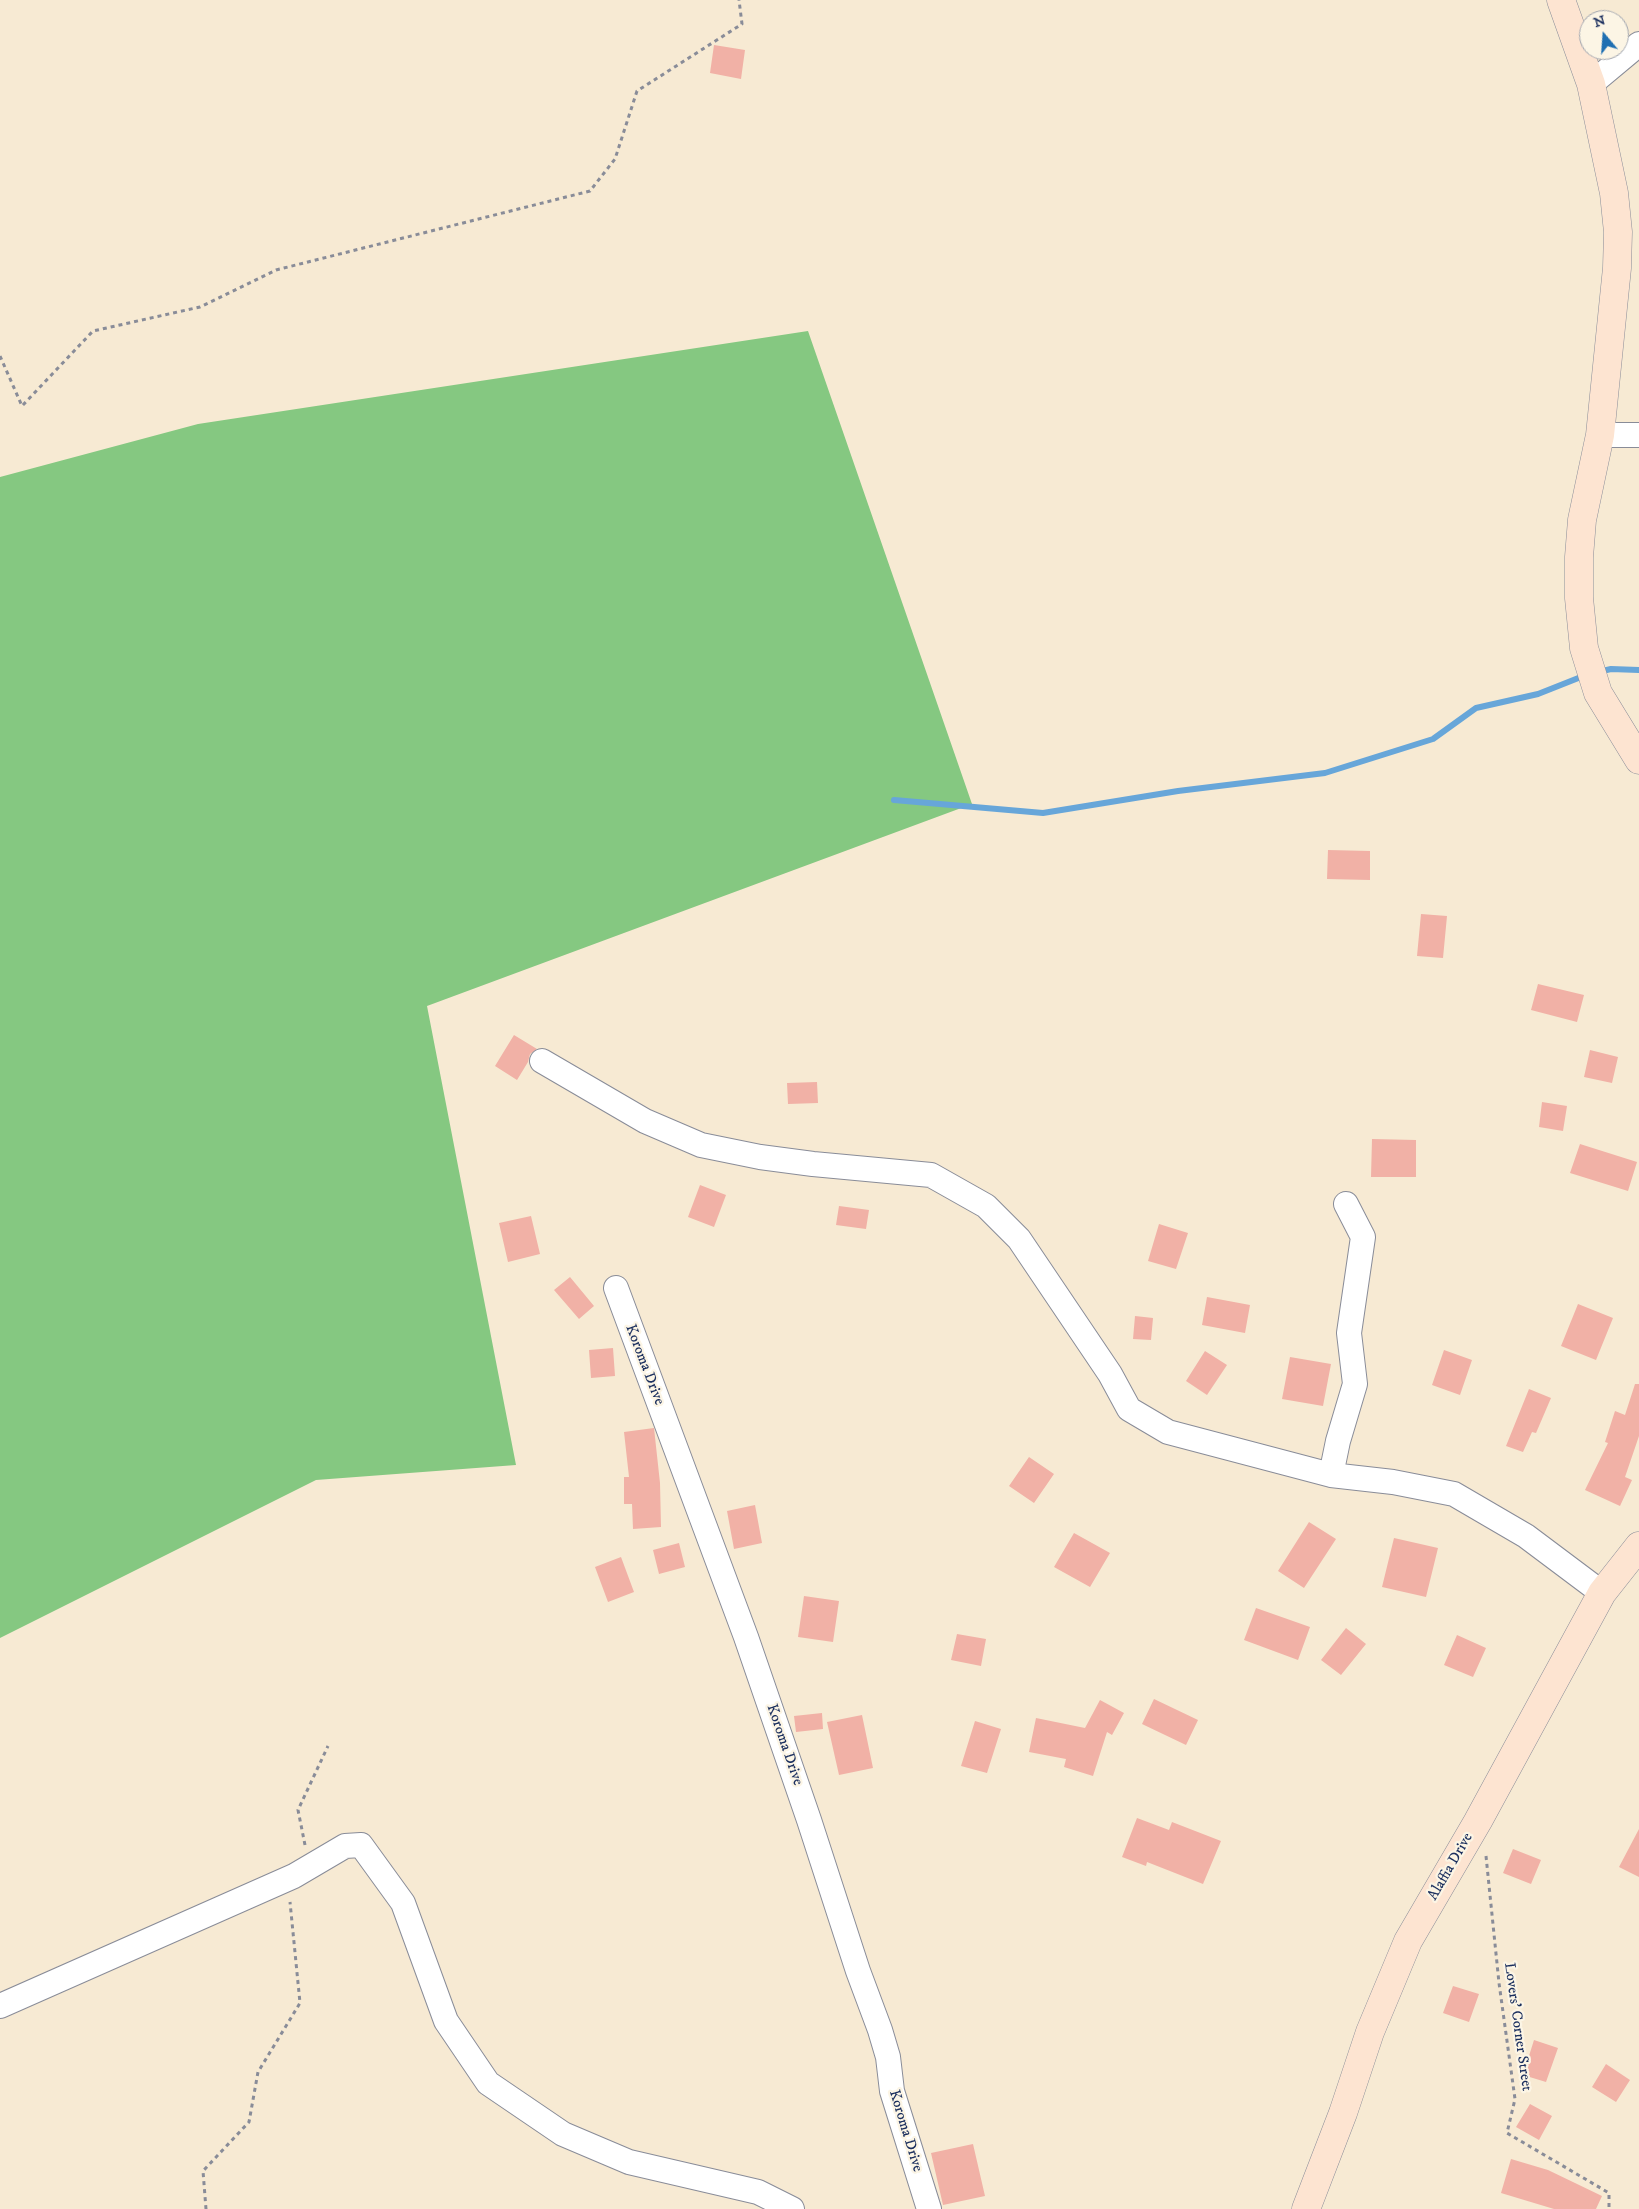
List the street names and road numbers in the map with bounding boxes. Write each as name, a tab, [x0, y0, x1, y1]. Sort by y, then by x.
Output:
street label: Koroma Drive	[620, 1322, 668, 1408]
street label: Koroma Drive	[762, 1702, 806, 1788]
street label: Alaffia Drive	[1424, 1830, 1478, 1904]
street label: Lovers' Corner Street	[1499, 1962, 1535, 2092]
street label: Koroma Drive	[884, 2088, 926, 2174]

